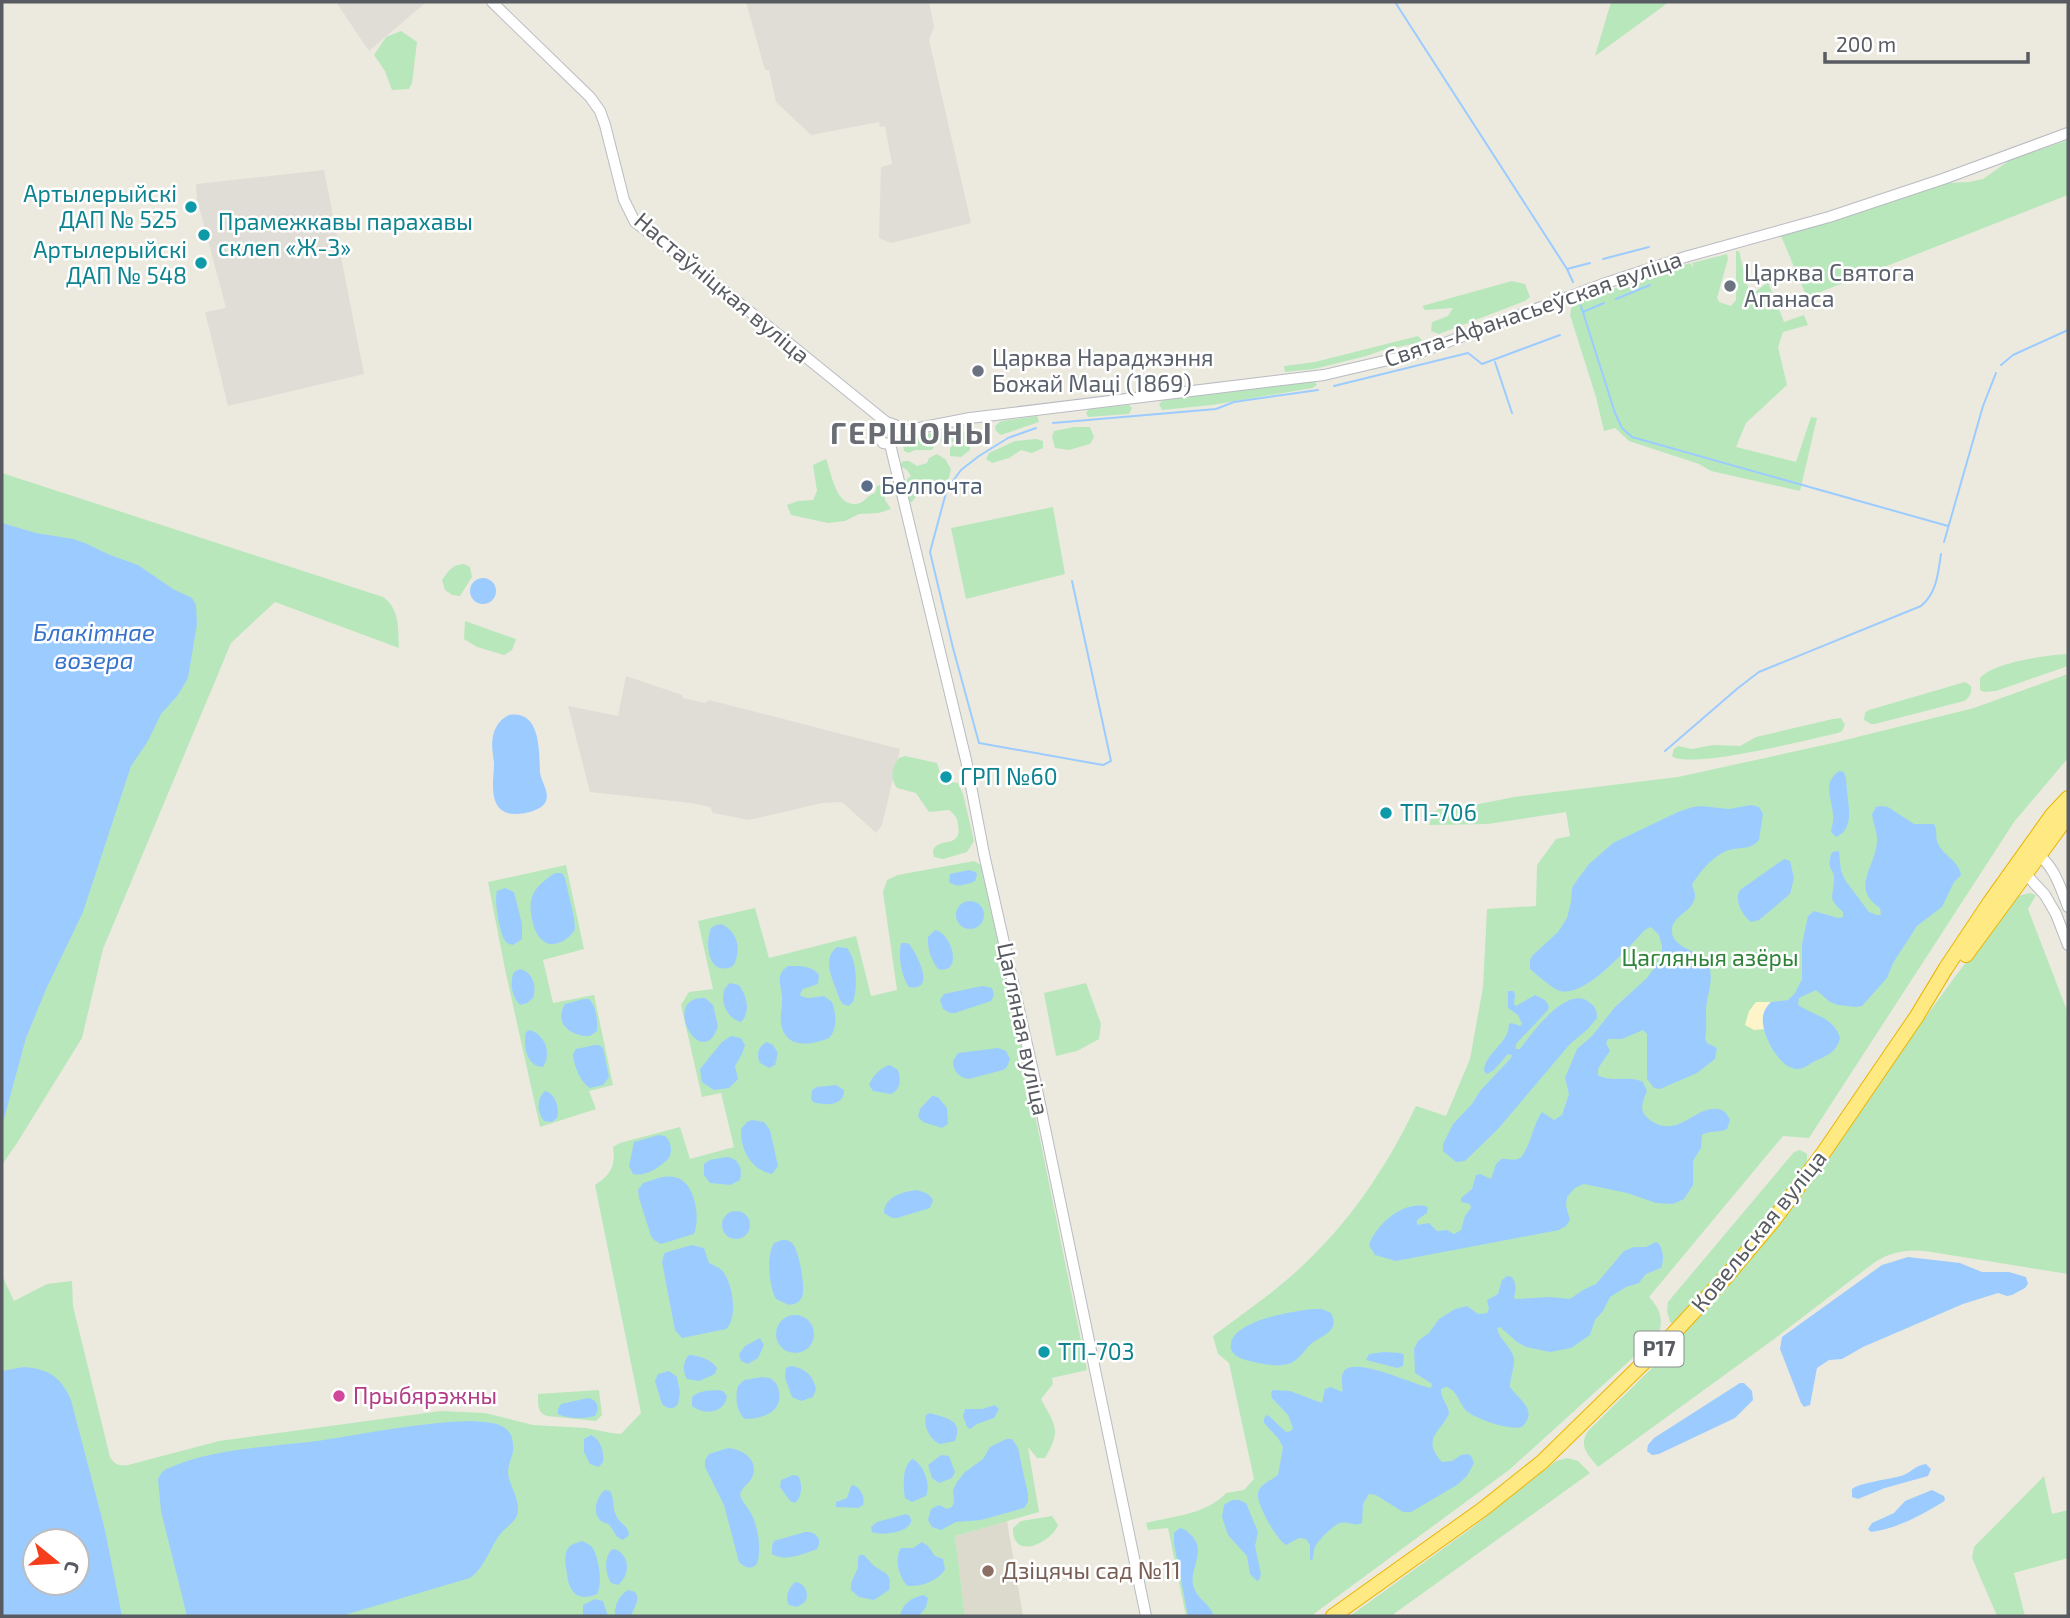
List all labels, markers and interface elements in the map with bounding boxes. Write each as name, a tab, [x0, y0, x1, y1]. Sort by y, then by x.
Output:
scale bar	[1825, 21, 2028, 65]
text: 200 m	[1836, 31, 1896, 56]
place label: Артылерыйскі ДАП № 525	[23, 179, 177, 233]
marker: Артылерыйскі ДАП № 525	[183, 199, 199, 215]
street label: Настаўніцкая вуліца	[629, 206, 816, 369]
place label: Прамежкавы парахавы склеп «Ж-З»	[218, 207, 473, 261]
marker: Прамежкавы парахавы склеп «Ж-З»	[196, 227, 212, 243]
place label: Артылерыйскі ДАП № 548	[33, 235, 187, 289]
street label: Свята-Афанасьеўская вуліца	[1380, 244, 1686, 373]
marker: Артылерыйскі ДАП № 548	[193, 255, 209, 271]
place label: Царква Святога Апанаса	[1744, 258, 1915, 312]
marker: Царква Святога Апанаса	[1722, 278, 1738, 294]
place label: Царква Нараджэння Божай Маці (1869)	[992, 343, 1214, 397]
marker: Царква Нараджэння Божай Маці (1869)	[970, 363, 986, 379]
district label: ГЕРШОНЫ	[830, 414, 994, 450]
place label: Белпочта	[881, 471, 983, 499]
marker: Белпочта	[859, 478, 875, 494]
water label: Блакітнае возера	[33, 617, 155, 674]
place label: ГРП №60	[960, 762, 1058, 790]
marker: ГРП №60	[938, 769, 954, 785]
place label: ТП-706	[1400, 798, 1477, 826]
marker: ТП-706	[1378, 805, 1394, 821]
street label: Цагляная вуліца	[991, 940, 1056, 1118]
park label: Цагляныя азёры	[1621, 943, 1799, 971]
street label: Ковельская вуліца	[1684, 1144, 1833, 1317]
road number: Р17	[1634, 1332, 1684, 1366]
place label: ТП-703	[1058, 1337, 1135, 1365]
marker: ТП-703	[1036, 1344, 1052, 1360]
place label: Прыбярэжны	[353, 1381, 497, 1409]
marker: Прыбярэжны	[331, 1388, 347, 1404]
north arrow	[21, 1527, 91, 1597]
place label: Дзіцячы сад №11	[1002, 1556, 1181, 1584]
text: С	[60, 1559, 85, 1576]
marker: Дзіцячы сад №11	[980, 1563, 996, 1579]

